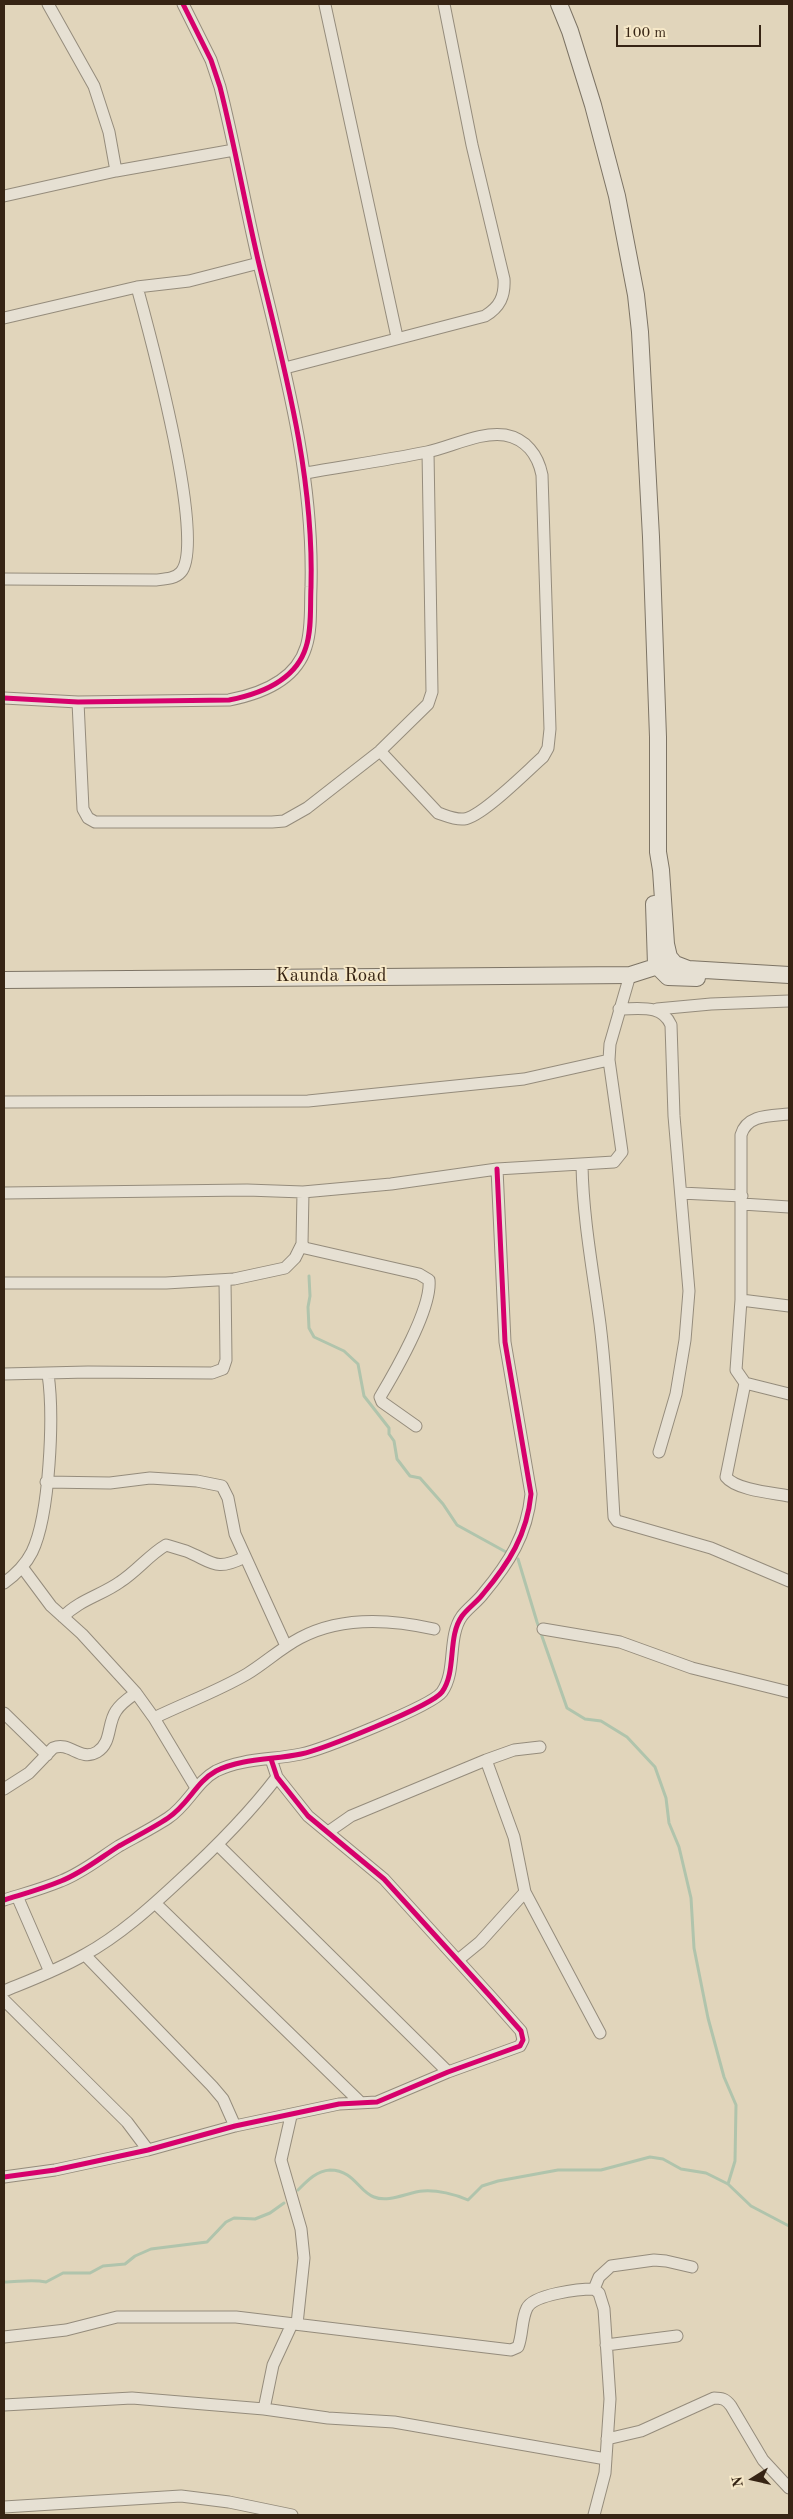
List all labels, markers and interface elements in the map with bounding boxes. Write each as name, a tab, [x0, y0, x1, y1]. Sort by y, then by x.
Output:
scale bar	[618, 15, 763, 47]
text: 100 m	[624, 26, 666, 41]
street label: Kaunda Road	[275, 965, 387, 987]
north arrow	[728, 2454, 778, 2504]
text: N	[730, 2475, 746, 2488]

